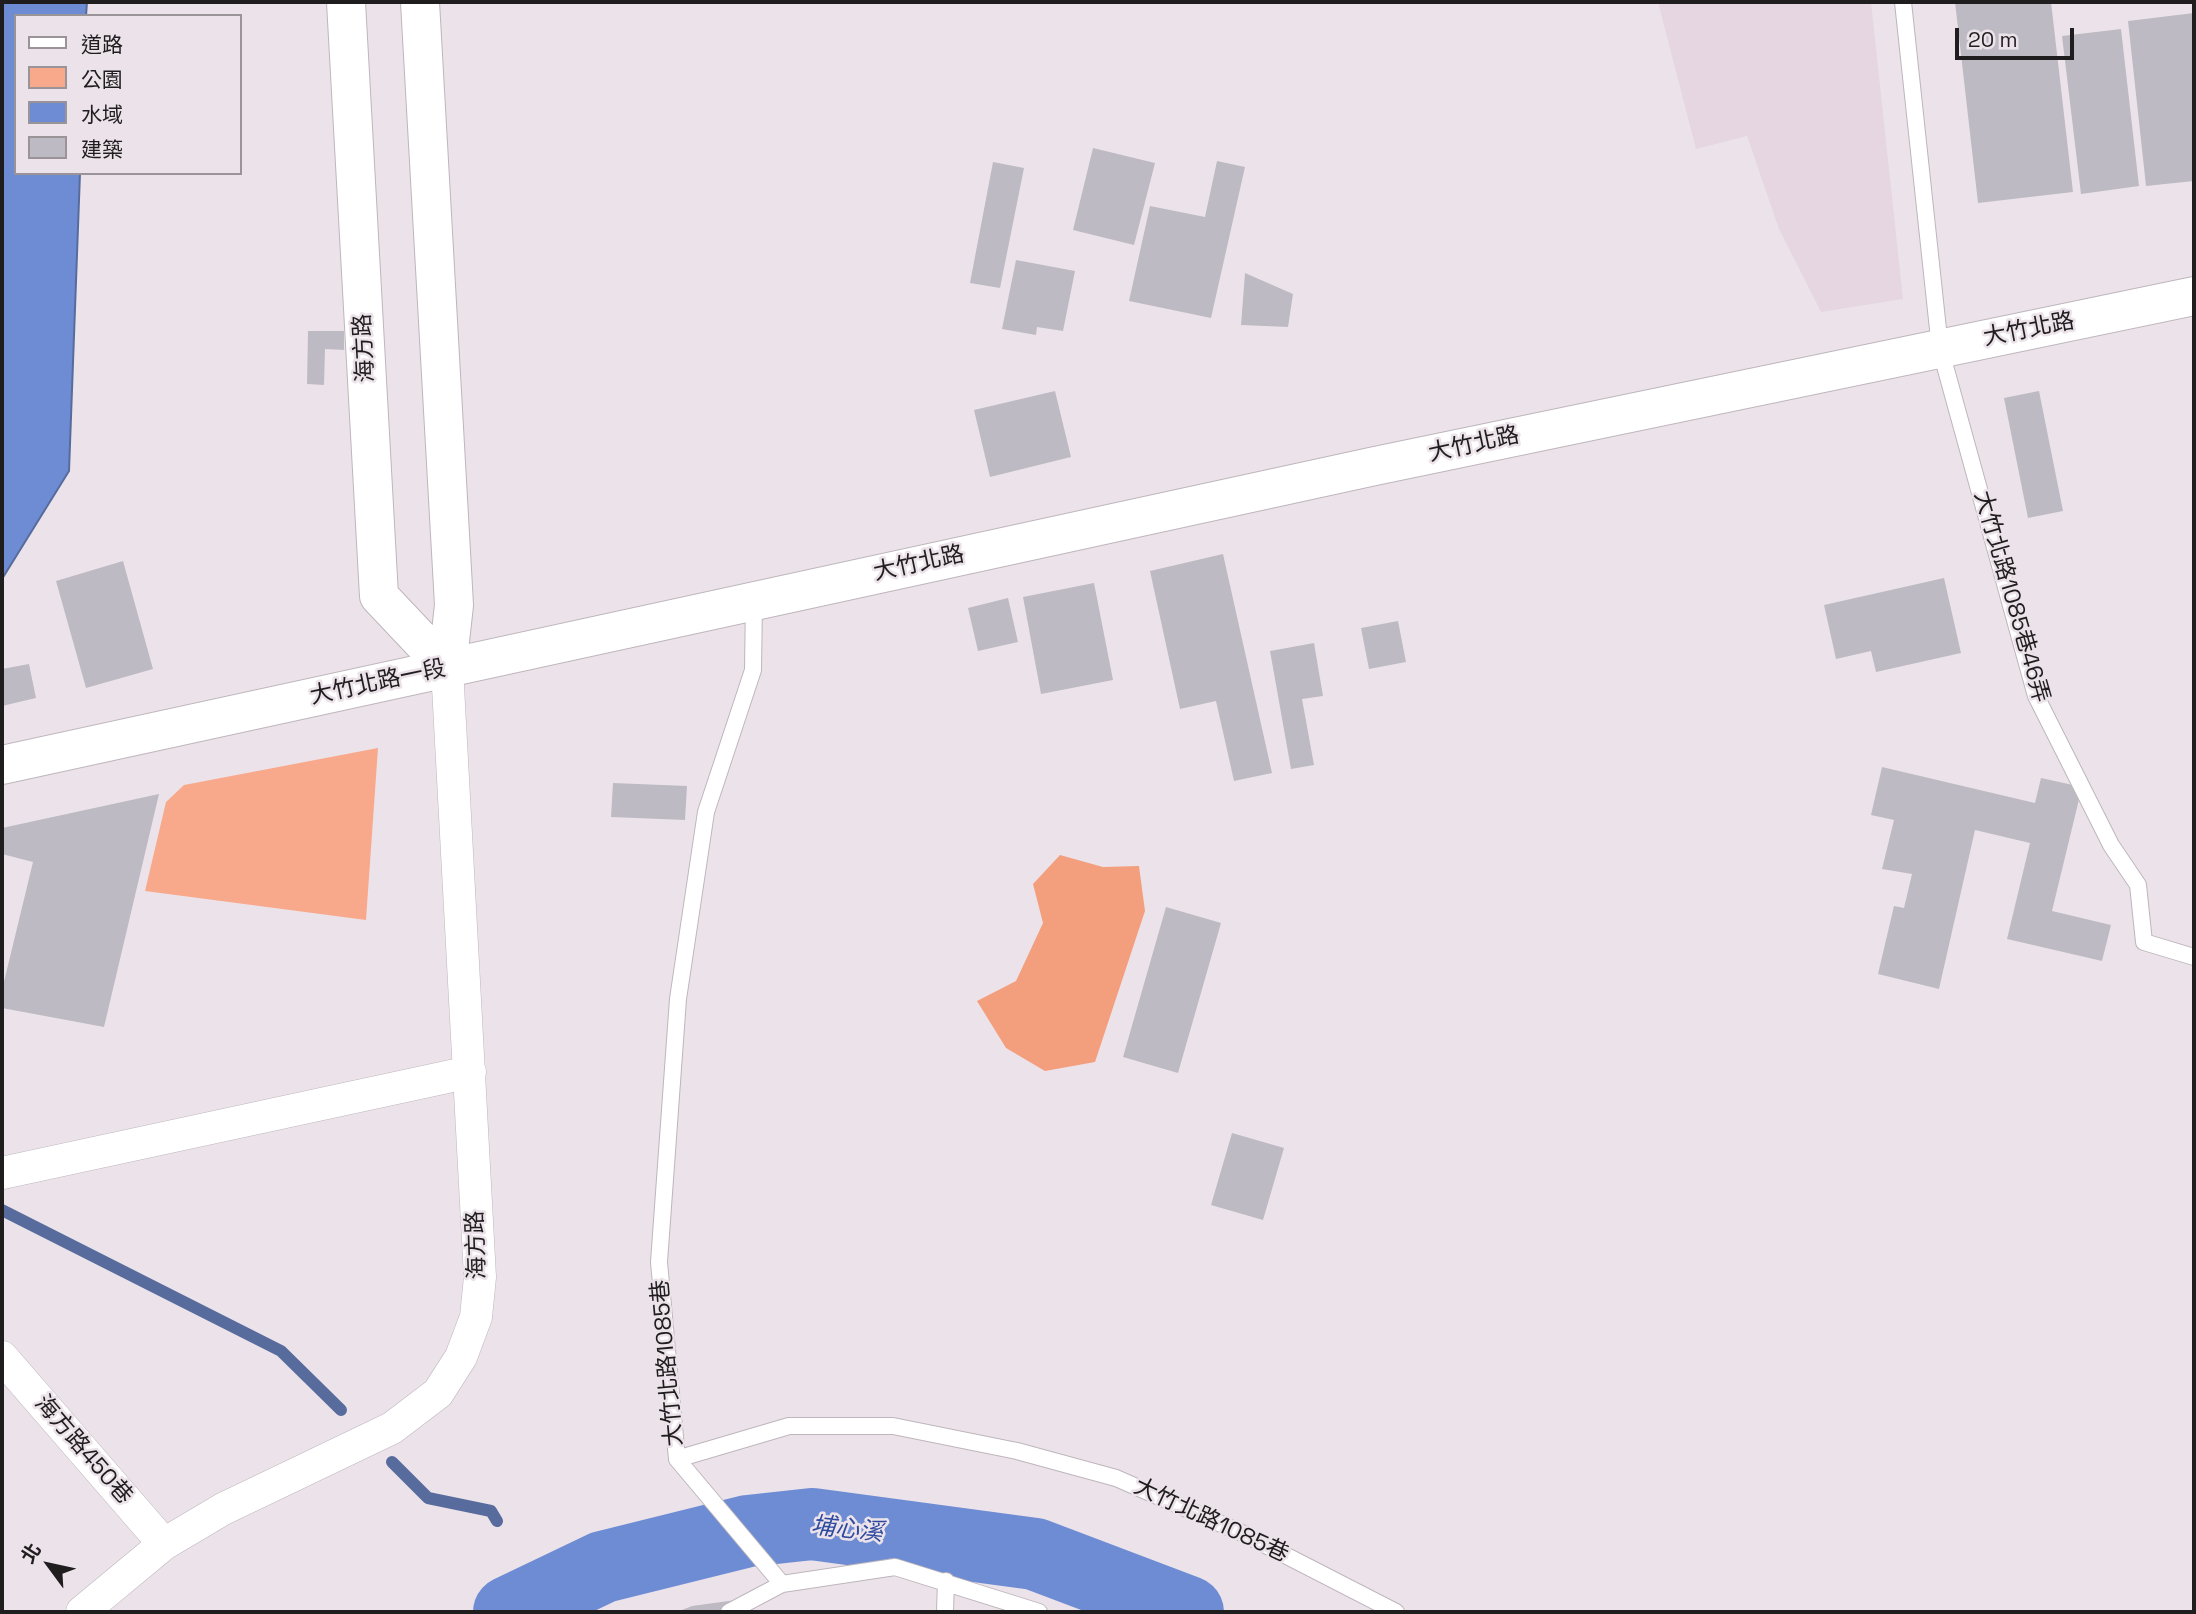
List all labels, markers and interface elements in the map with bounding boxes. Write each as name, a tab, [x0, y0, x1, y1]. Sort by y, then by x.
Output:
legend	[14, 14, 242, 175]
scale bar	[1958, 14, 2077, 58]
text: 20 m	[1968, 26, 2018, 53]
text: 道路	[81, 31, 123, 58]
text: 公園	[81, 66, 123, 93]
text: 水域	[81, 101, 123, 128]
text: 建築	[81, 136, 123, 163]
street label: 大竹北路	[1981, 308, 2077, 352]
street label: 海方路	[349, 313, 381, 383]
street label: 大竹北路	[1426, 422, 1522, 468]
street label: 大竹北路1085巷46弄	[1968, 488, 2054, 706]
street label: 大竹北路	[871, 541, 967, 587]
street label: 大竹北路一段	[308, 655, 448, 711]
street label: 海方路	[462, 1210, 492, 1280]
street label: 大竹北路1085巷	[647, 1278, 689, 1448]
street label: 海方路450巷	[28, 1390, 138, 1510]
street label: 大竹北路1085巷	[1129, 1473, 1293, 1569]
water label: 埔心溪	[810, 1512, 884, 1548]
north arrow	[14, 1530, 84, 1600]
text: 北	[15, 1539, 47, 1568]

